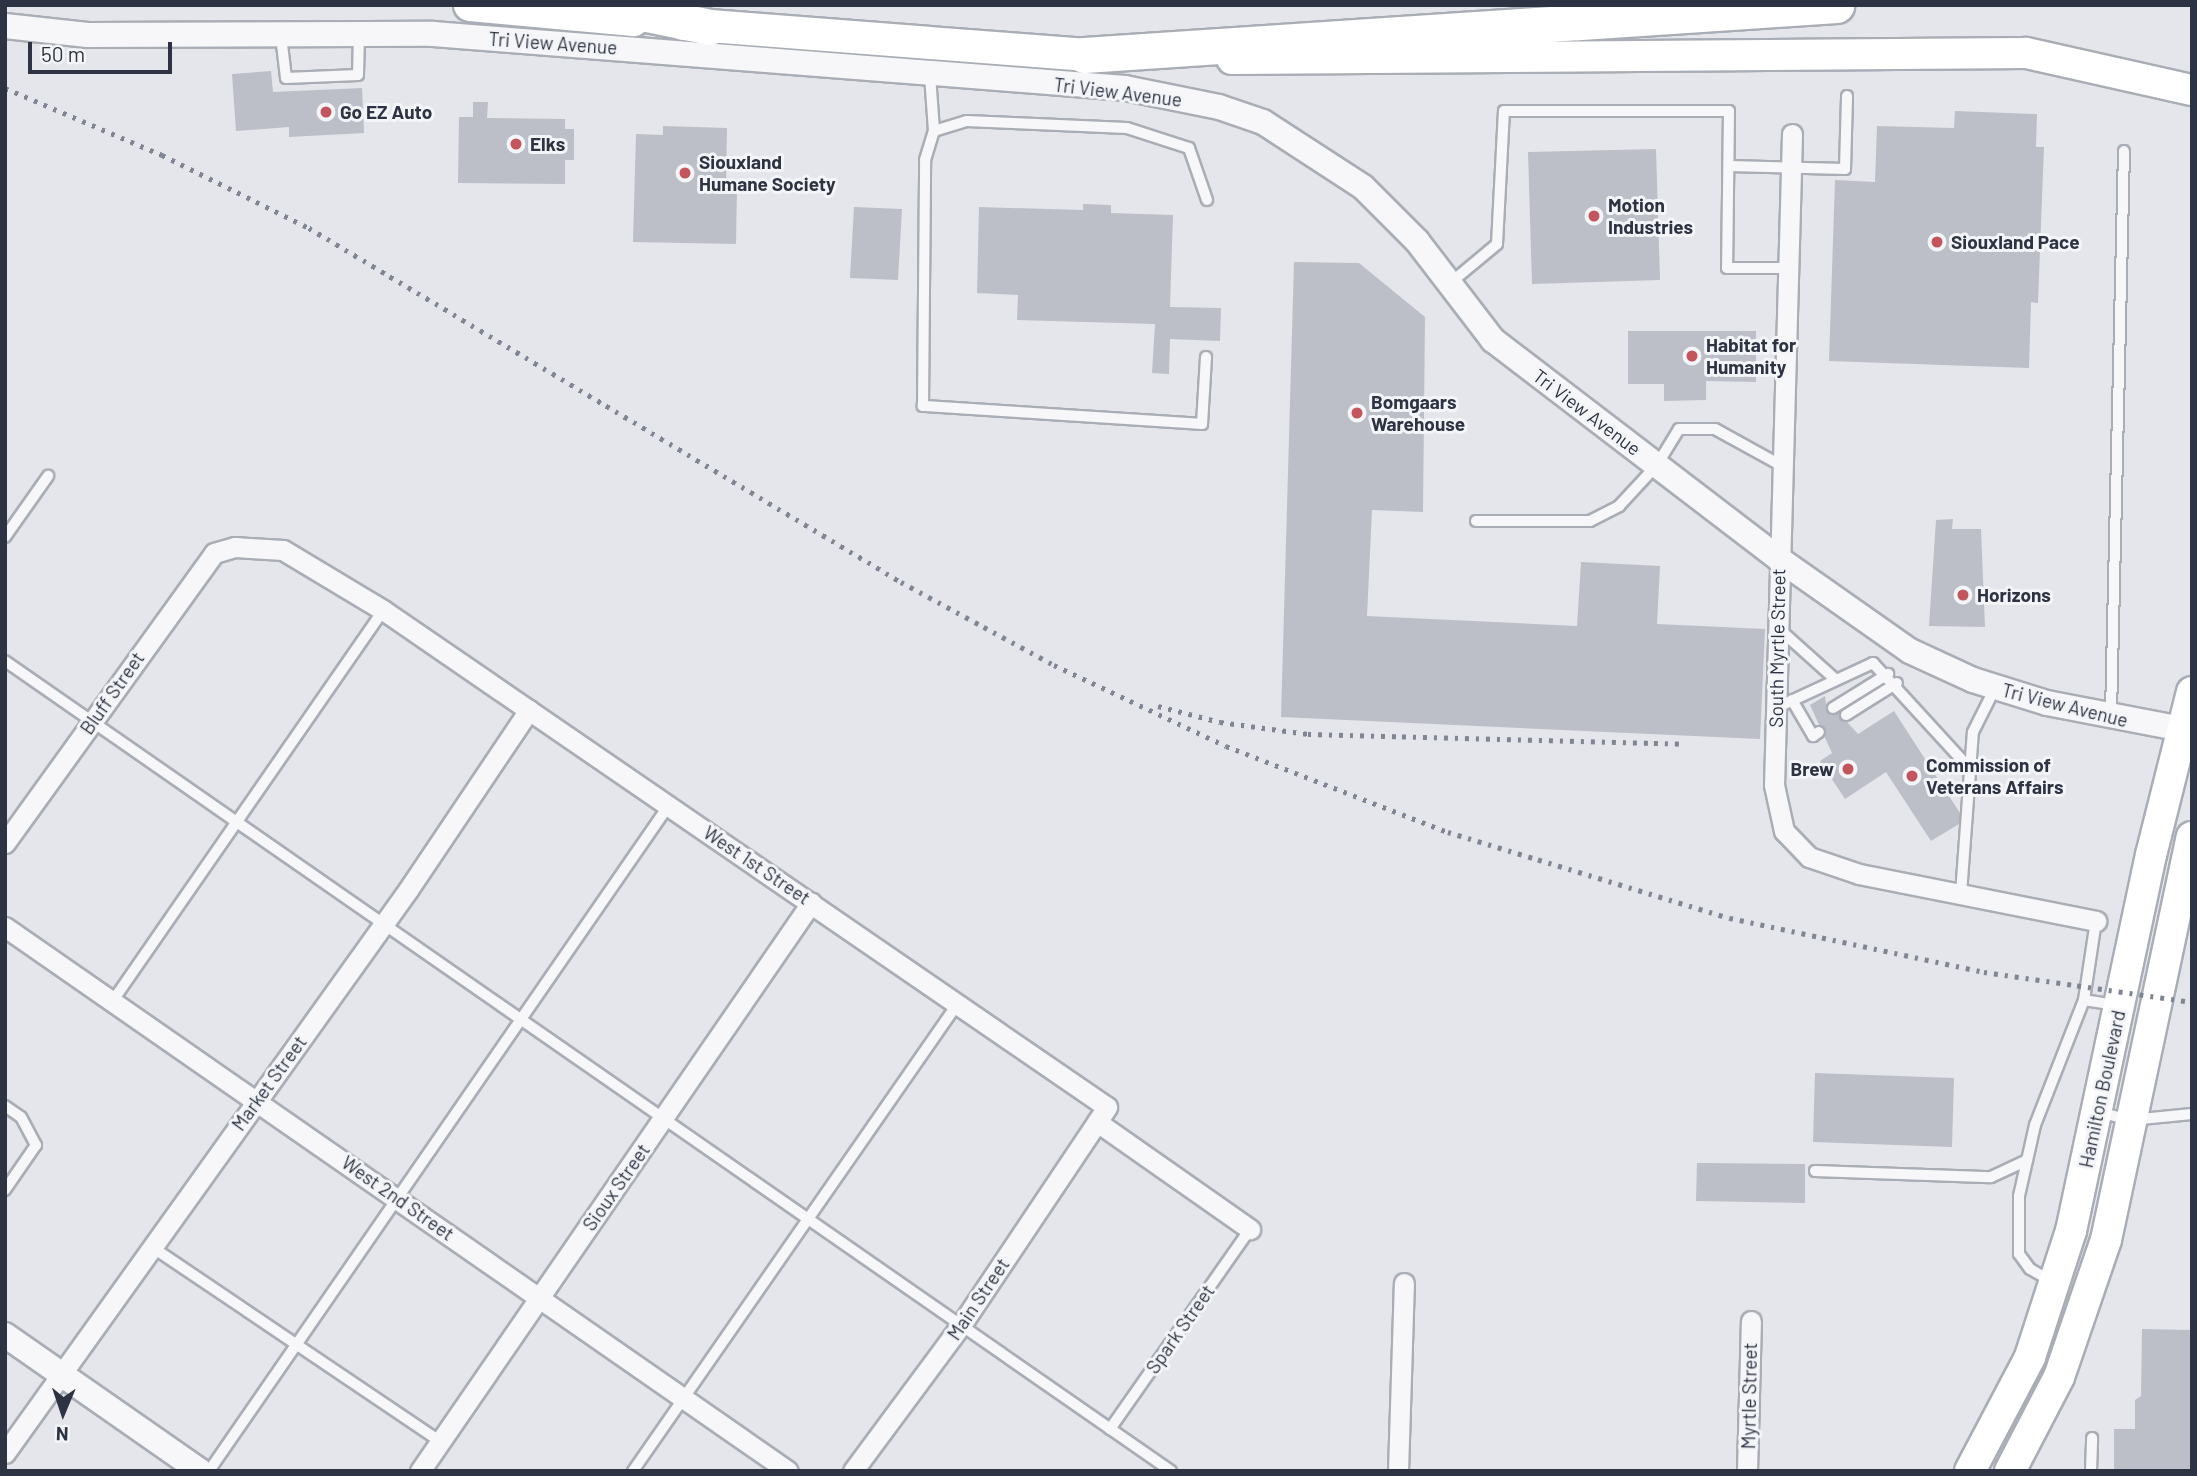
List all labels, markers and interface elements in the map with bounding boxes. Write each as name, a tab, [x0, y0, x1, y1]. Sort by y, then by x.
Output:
street label: Tri View Avenue	[488, 27, 618, 59]
scale bar	[32, 28, 175, 72]
text: 50 m	[41, 41, 85, 66]
street label: Tri View Avenue	[1053, 73, 1183, 111]
place label: Go EZ Auto	[340, 101, 432, 123]
marker: Go EZ Auto	[318, 104, 334, 120]
place label: Elks	[530, 133, 565, 155]
marker: Elks	[508, 136, 524, 152]
place label: Siouxland Humane Society	[699, 151, 836, 195]
marker: Siouxland Humane Society	[677, 165, 693, 181]
place label: Motion Industries	[1608, 194, 1693, 238]
marker: Motion Industries	[1586, 208, 1602, 224]
place label: Siouxland Pace	[1951, 231, 2080, 253]
marker: Siouxland Pace	[1929, 234, 1945, 250]
place label: Habitat for Humanity	[1706, 334, 1796, 378]
marker: Habitat for Humanity	[1684, 348, 1700, 364]
street label: Tri View Avenue	[1529, 364, 1645, 460]
place label: Bomgaars Warehouse	[1371, 391, 1465, 435]
marker: Bomgaars Warehouse	[1349, 405, 1365, 421]
street label: South Myrtle Street	[1764, 568, 1790, 728]
place label: Horizons	[1977, 584, 2051, 606]
marker: Horizons	[1955, 587, 1971, 603]
street label: Bluff Street	[75, 647, 149, 739]
street label: Tri View Avenue	[2000, 678, 2130, 732]
place label: Commission of Veterans Affairs	[1926, 754, 2063, 798]
place label: Brew	[1790, 758, 1834, 780]
marker: Brew	[1840, 761, 1856, 777]
marker: Commission of Veterans Affairs	[1904, 768, 1920, 784]
street label: West 1st Street	[699, 821, 815, 909]
street label: Hamilton Boulevard	[2074, 1008, 2130, 1170]
street label: Market Street	[227, 1031, 311, 1135]
street label: Sioux Street	[578, 1139, 654, 1235]
street label: West 2nd Street	[337, 1151, 459, 1245]
street label: Main Street	[942, 1254, 1014, 1344]
street label: Spark Street	[1141, 1280, 1219, 1378]
street label: Myrtle Street	[1737, 1343, 1761, 1449]
north arrow	[28, 1378, 98, 1448]
text: N	[56, 1423, 69, 1446]

